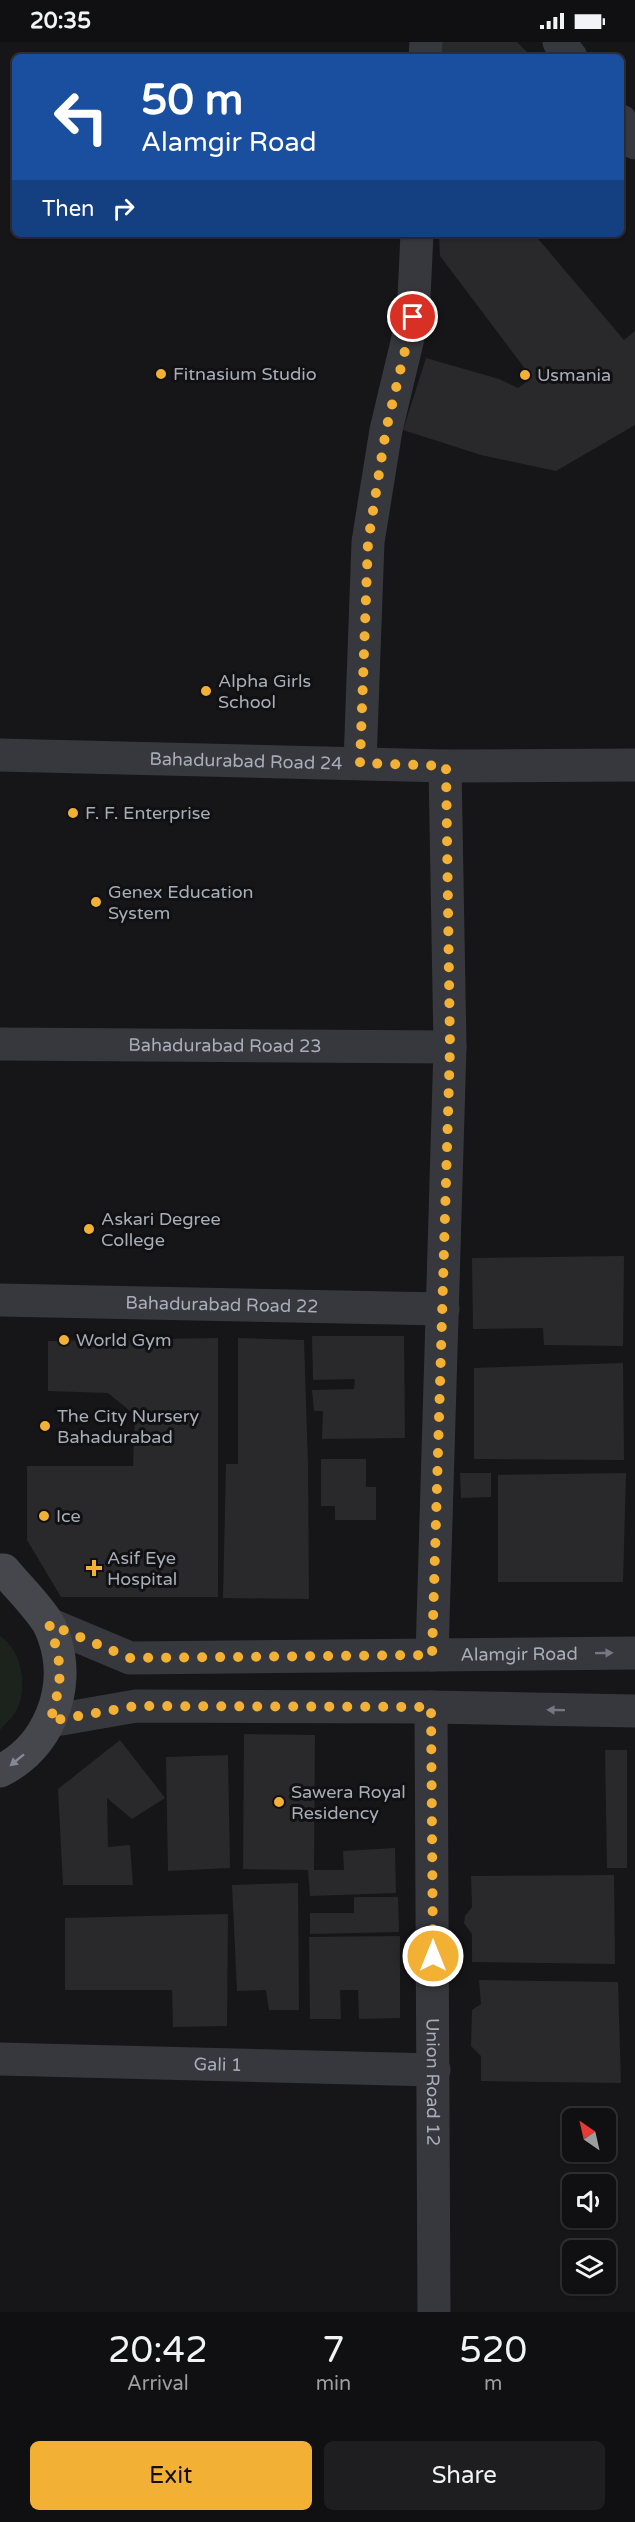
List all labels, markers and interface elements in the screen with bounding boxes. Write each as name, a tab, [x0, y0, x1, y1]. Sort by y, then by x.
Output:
text: 20:35	[30, 8, 91, 34]
text: 50 m	[141, 75, 243, 126]
icon: left	[42, 78, 120, 156]
text: Alamgir Road	[141, 126, 317, 159]
icon: right	[107, 192, 140, 225]
text: Then	[42, 196, 95, 222]
pin	[387, 291, 438, 342]
icon: arrive	[396, 300, 429, 333]
place label: Fitnasium Studio	[173, 363, 317, 385]
place label: Usmania	[537, 364, 611, 386]
marker: Fitnasium Studio	[154, 367, 168, 381]
marker: Usmania	[518, 368, 532, 382]
place label: Alpha Girls School	[218, 670, 311, 713]
marker: Alpha Girls School	[199, 684, 213, 698]
street label: Bahadurabad Road 24	[149, 748, 343, 774]
place label: F. F. Enterprise	[85, 802, 211, 824]
marker: F. F. Enterprise	[66, 806, 80, 820]
place label: Genex Education System	[108, 881, 254, 924]
marker: Genex Education System	[89, 895, 103, 909]
street label: Bahadurabad Road 23	[128, 1034, 322, 1057]
place label: Askari Degree College	[101, 1208, 221, 1251]
marker: Askari Degree College	[82, 1222, 96, 1236]
street label: Bahadurabad Road 22	[125, 1292, 319, 1317]
place label: World Gym	[76, 1329, 172, 1351]
marker: World Gym	[57, 1333, 71, 1347]
place label: The City Nursery Bahadurabad	[57, 1405, 200, 1448]
marker: The City Nursery Bahadurabad	[38, 1419, 52, 1433]
place label: Ice	[56, 1505, 81, 1527]
marker: Ice	[37, 1509, 51, 1523]
place label: Asif Eye Hospital	[107, 1547, 177, 1590]
marker: Asif Eye Hospital	[85, 1559, 103, 1577]
street label: Alamgir Road	[460, 1643, 578, 1666]
one-way arrow	[595, 1648, 614, 1658]
one-way arrow	[546, 1705, 565, 1714]
one-way arrow	[9, 1754, 25, 1767]
place label: Sawera Royal Residency	[291, 1781, 406, 1824]
marker: Sawera Royal Residency	[272, 1795, 286, 1809]
position arrow	[401, 1924, 465, 1988]
street label: Union Road 12	[422, 2018, 444, 2146]
street label: Gali 1	[193, 2053, 243, 2076]
north arrow	[562, 2108, 616, 2162]
map controls	[562, 2108, 616, 2294]
button: sound	[562, 2174, 616, 2228]
button: layers	[562, 2240, 616, 2294]
text: 20:42	[108, 2329, 208, 2372]
text: 7	[322, 2329, 345, 2372]
text: 520	[459, 2329, 527, 2372]
text: Arrival	[127, 2372, 189, 2396]
text: min	[316, 2372, 351, 2396]
text: m	[484, 2372, 502, 2396]
button: Exit	[30, 2441, 312, 2510]
button: Share	[324, 2441, 605, 2510]

